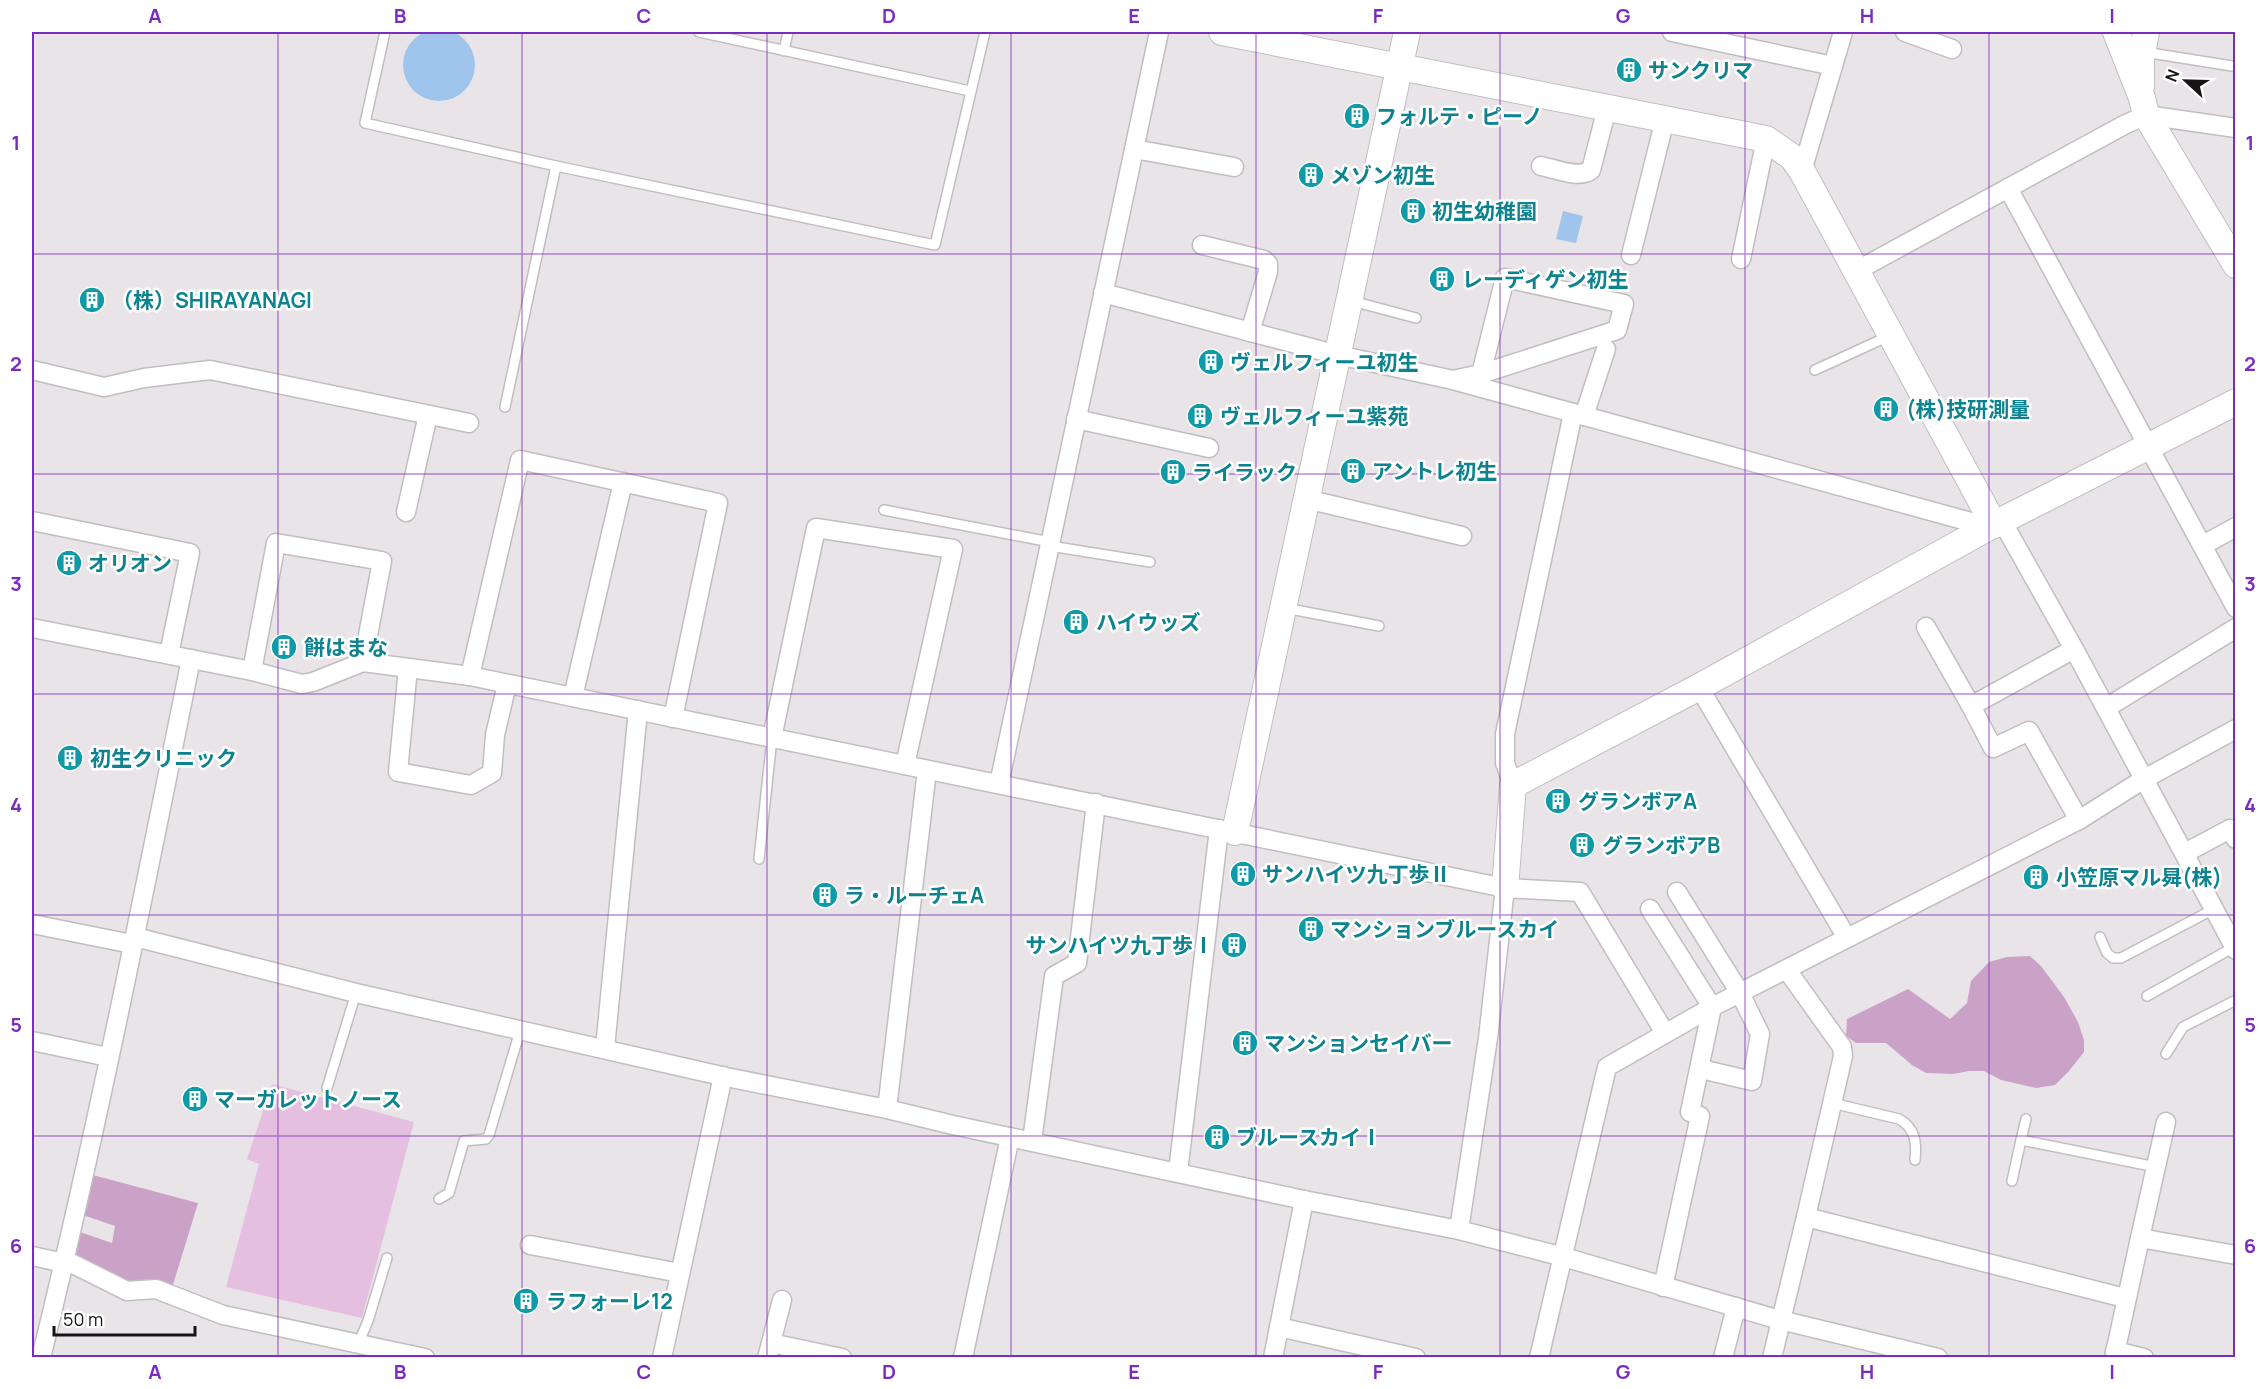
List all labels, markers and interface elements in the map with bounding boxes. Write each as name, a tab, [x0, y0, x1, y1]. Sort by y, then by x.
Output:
text: A	[148, 2, 162, 29]
text: B	[394, 2, 407, 29]
text: C	[637, 2, 651, 29]
text: D	[882, 2, 896, 29]
text: E	[1128, 2, 1140, 29]
text: F	[1373, 2, 1384, 29]
text: G	[1616, 2, 1631, 29]
text: H	[1860, 2, 1874, 29]
text: I	[2109, 2, 2115, 29]
north arrow	[2156, 51, 2216, 111]
building icon: サンクリマ	[1614, 55, 1644, 85]
place label: サンクリマ	[1648, 56, 1753, 84]
text: N	[2160, 66, 2184, 85]
building icon: フォルテ・ピーノ	[1342, 101, 1372, 131]
place label: フォルテ・ピーノ	[1376, 102, 1543, 130]
text: 1	[12, 129, 20, 156]
text: 1	[2246, 129, 2254, 156]
building icon: メゾン初生	[1296, 160, 1326, 190]
place label: メゾン初生	[1330, 161, 1435, 189]
building icon: 初生幼稚園	[1398, 196, 1428, 226]
place label: 初生幼稚園	[1432, 197, 1537, 225]
building icon: レーディゲン初生	[1427, 264, 1457, 294]
place label: レーディゲン初生	[1462, 265, 1629, 293]
building icon: （株）SHIRAYANAGI	[77, 285, 107, 315]
place label: （株）SHIRAYANAGI	[112, 286, 312, 314]
building icon: ヴェルフィーユ初生	[1196, 347, 1226, 377]
place label: ヴェルフィーユ初生	[1230, 348, 1419, 376]
text: 2	[10, 350, 22, 377]
text: 2	[2244, 350, 2256, 377]
building icon: (株)技研測量	[1871, 394, 1901, 424]
place label: (株)技研測量	[1906, 395, 2030, 423]
building icon: ヴェルフィーユ紫苑	[1185, 401, 1215, 431]
place label: ヴェルフィーユ紫苑	[1220, 402, 1409, 430]
building icon: アントレ初生	[1338, 456, 1368, 486]
building icon: ライラック	[1158, 457, 1188, 487]
place label: アントレ初生	[1372, 457, 1497, 485]
place label: ライラック	[1192, 458, 1297, 486]
building icon: オリオン	[54, 548, 84, 578]
place label: オリオン	[88, 549, 172, 577]
text: 3	[10, 570, 22, 597]
text: 3	[2244, 570, 2256, 597]
building icon: ハイウッズ	[1061, 607, 1091, 637]
place label: ハイウッズ	[1096, 608, 1201, 636]
building icon: 餅はまな	[269, 632, 299, 662]
place label: 餅はまな	[304, 633, 388, 661]
building icon: 初生クリニック	[55, 743, 85, 773]
place label: 初生クリニック	[90, 744, 237, 772]
building icon: グランボアA	[1543, 786, 1573, 816]
place label: グランボアA	[1578, 787, 1697, 815]
text: 4	[10, 791, 22, 818]
text: 4	[2244, 791, 2256, 818]
building icon: グランボアB	[1567, 830, 1597, 860]
place label: グランボアB	[1602, 831, 1720, 859]
building icon: サンハイツ九丁歩Ⅱ	[1228, 859, 1258, 889]
place label: サンハイツ九丁歩Ⅱ	[1262, 860, 1451, 888]
building icon: 小笠原マル曻(株)	[2021, 862, 2051, 892]
place label: 小笠原マル曻(株)	[2056, 863, 2222, 891]
building icon: ラ・ルーチェA	[810, 880, 840, 910]
place label: ラ・ルーチェA	[844, 881, 984, 909]
building icon: マンションブルースカイ	[1296, 914, 1326, 944]
place label: マンションブルースカイ	[1330, 915, 1559, 943]
building icon: サンハイツ九丁歩Ⅰ	[1219, 930, 1249, 960]
place label: サンハイツ九丁歩Ⅰ	[1025, 931, 1214, 959]
text: 5	[10, 1011, 22, 1038]
text: 5	[2244, 1011, 2256, 1038]
building icon: マンションセイバー	[1230, 1028, 1260, 1058]
place label: マンションセイバー	[1264, 1029, 1453, 1057]
building icon: マーガレットノース	[180, 1084, 210, 1114]
place label: マーガレットノース	[214, 1085, 402, 1113]
building icon: ブルースカイⅠ	[1202, 1122, 1232, 1152]
place label: ブルースカイⅠ	[1236, 1123, 1382, 1151]
text: 6	[10, 1232, 22, 1259]
text: 6	[2244, 1232, 2256, 1259]
building icon: ラフォーレ12	[511, 1286, 541, 1316]
place label: ラフォーレ12	[546, 1287, 673, 1315]
scale bar	[54, 1299, 195, 1337]
text: 50 m	[63, 1307, 103, 1331]
text: A	[148, 1358, 162, 1385]
text: B	[394, 1358, 407, 1385]
text: C	[637, 1358, 651, 1385]
text: D	[882, 1358, 896, 1385]
text: E	[1128, 1358, 1140, 1385]
text: F	[1373, 1358, 1384, 1385]
text: G	[1616, 1358, 1631, 1385]
text: H	[1860, 1358, 1874, 1385]
text: I	[2109, 1358, 2115, 1385]

